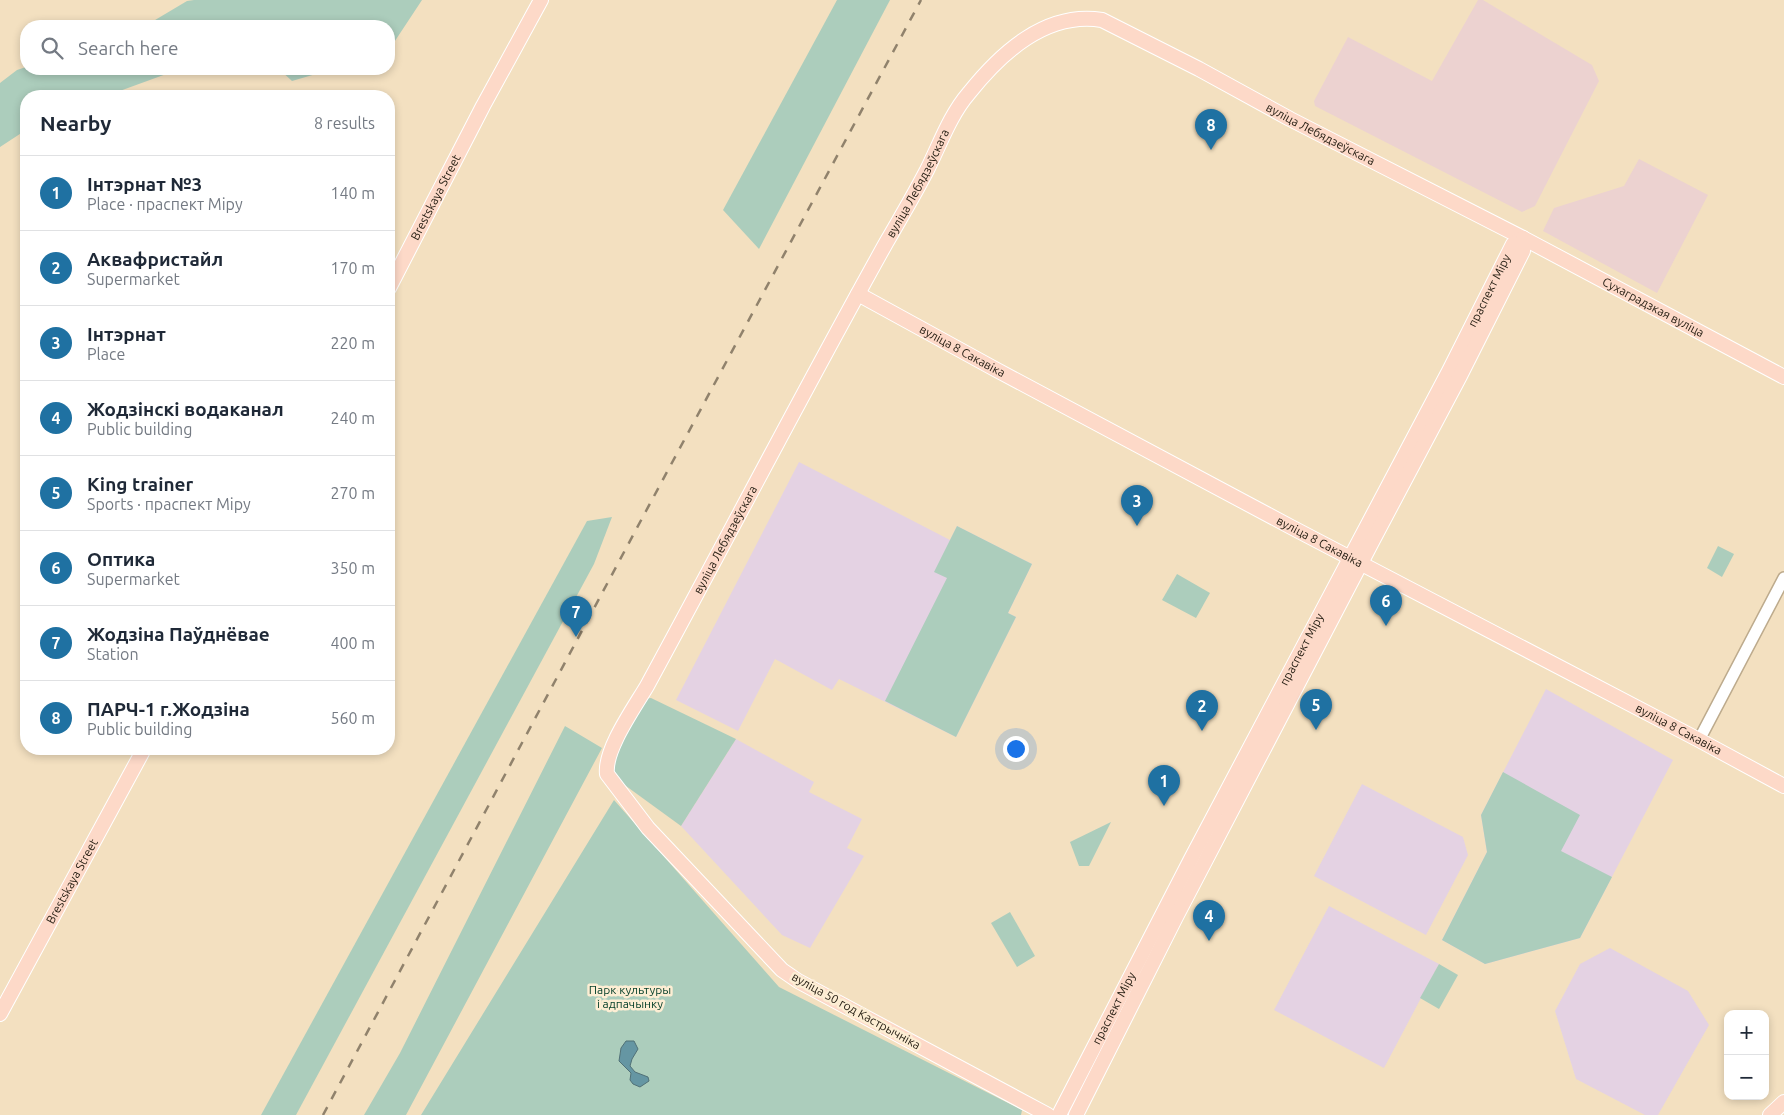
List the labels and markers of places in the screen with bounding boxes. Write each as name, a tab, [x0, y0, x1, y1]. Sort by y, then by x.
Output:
pin: 8	[1195, 109, 1227, 150]
pin: 3	[1121, 485, 1153, 526]
pin: 6	[1370, 585, 1402, 626]
pin: 7	[560, 596, 592, 637]
pin: 5	[1300, 689, 1332, 730]
pin: 2	[1186, 690, 1218, 731]
pin: 1	[1148, 765, 1180, 806]
pin: 4	[1193, 900, 1225, 941]

